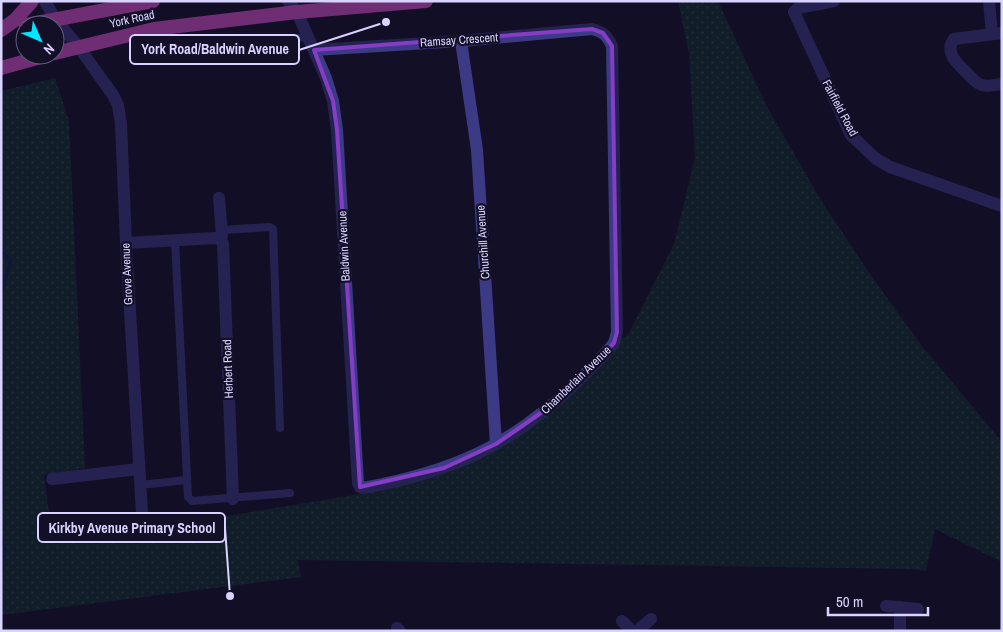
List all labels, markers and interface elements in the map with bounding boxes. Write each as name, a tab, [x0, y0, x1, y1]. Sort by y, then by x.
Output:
street label: York Road	[108, 6, 156, 32]
north arrow	[15, 15, 65, 65]
street label: Ramsay Crescent	[419, 29, 499, 51]
callout: York Road/Baldwin Avenue	[130, 35, 299, 64]
text: N	[40, 40, 58, 58]
text: York Road/Baldwin Avenue	[141, 40, 289, 58]
street label: Fairfield Road	[818, 77, 862, 139]
street label: Churchill Avenue	[472, 204, 494, 280]
street label: Baldwin Avenue	[334, 210, 354, 282]
street label: Grove Avenue	[117, 243, 137, 305]
street label: Herbert Road	[219, 339, 237, 399]
street label: Chamberlain Avenue	[537, 342, 615, 418]
callout: Kirkby Avenue Primary School	[38, 513, 225, 542]
text: Kirkby Avenue Primary School	[49, 519, 215, 537]
scale bar	[828, 584, 928, 616]
text: 50 m	[836, 591, 863, 612]

